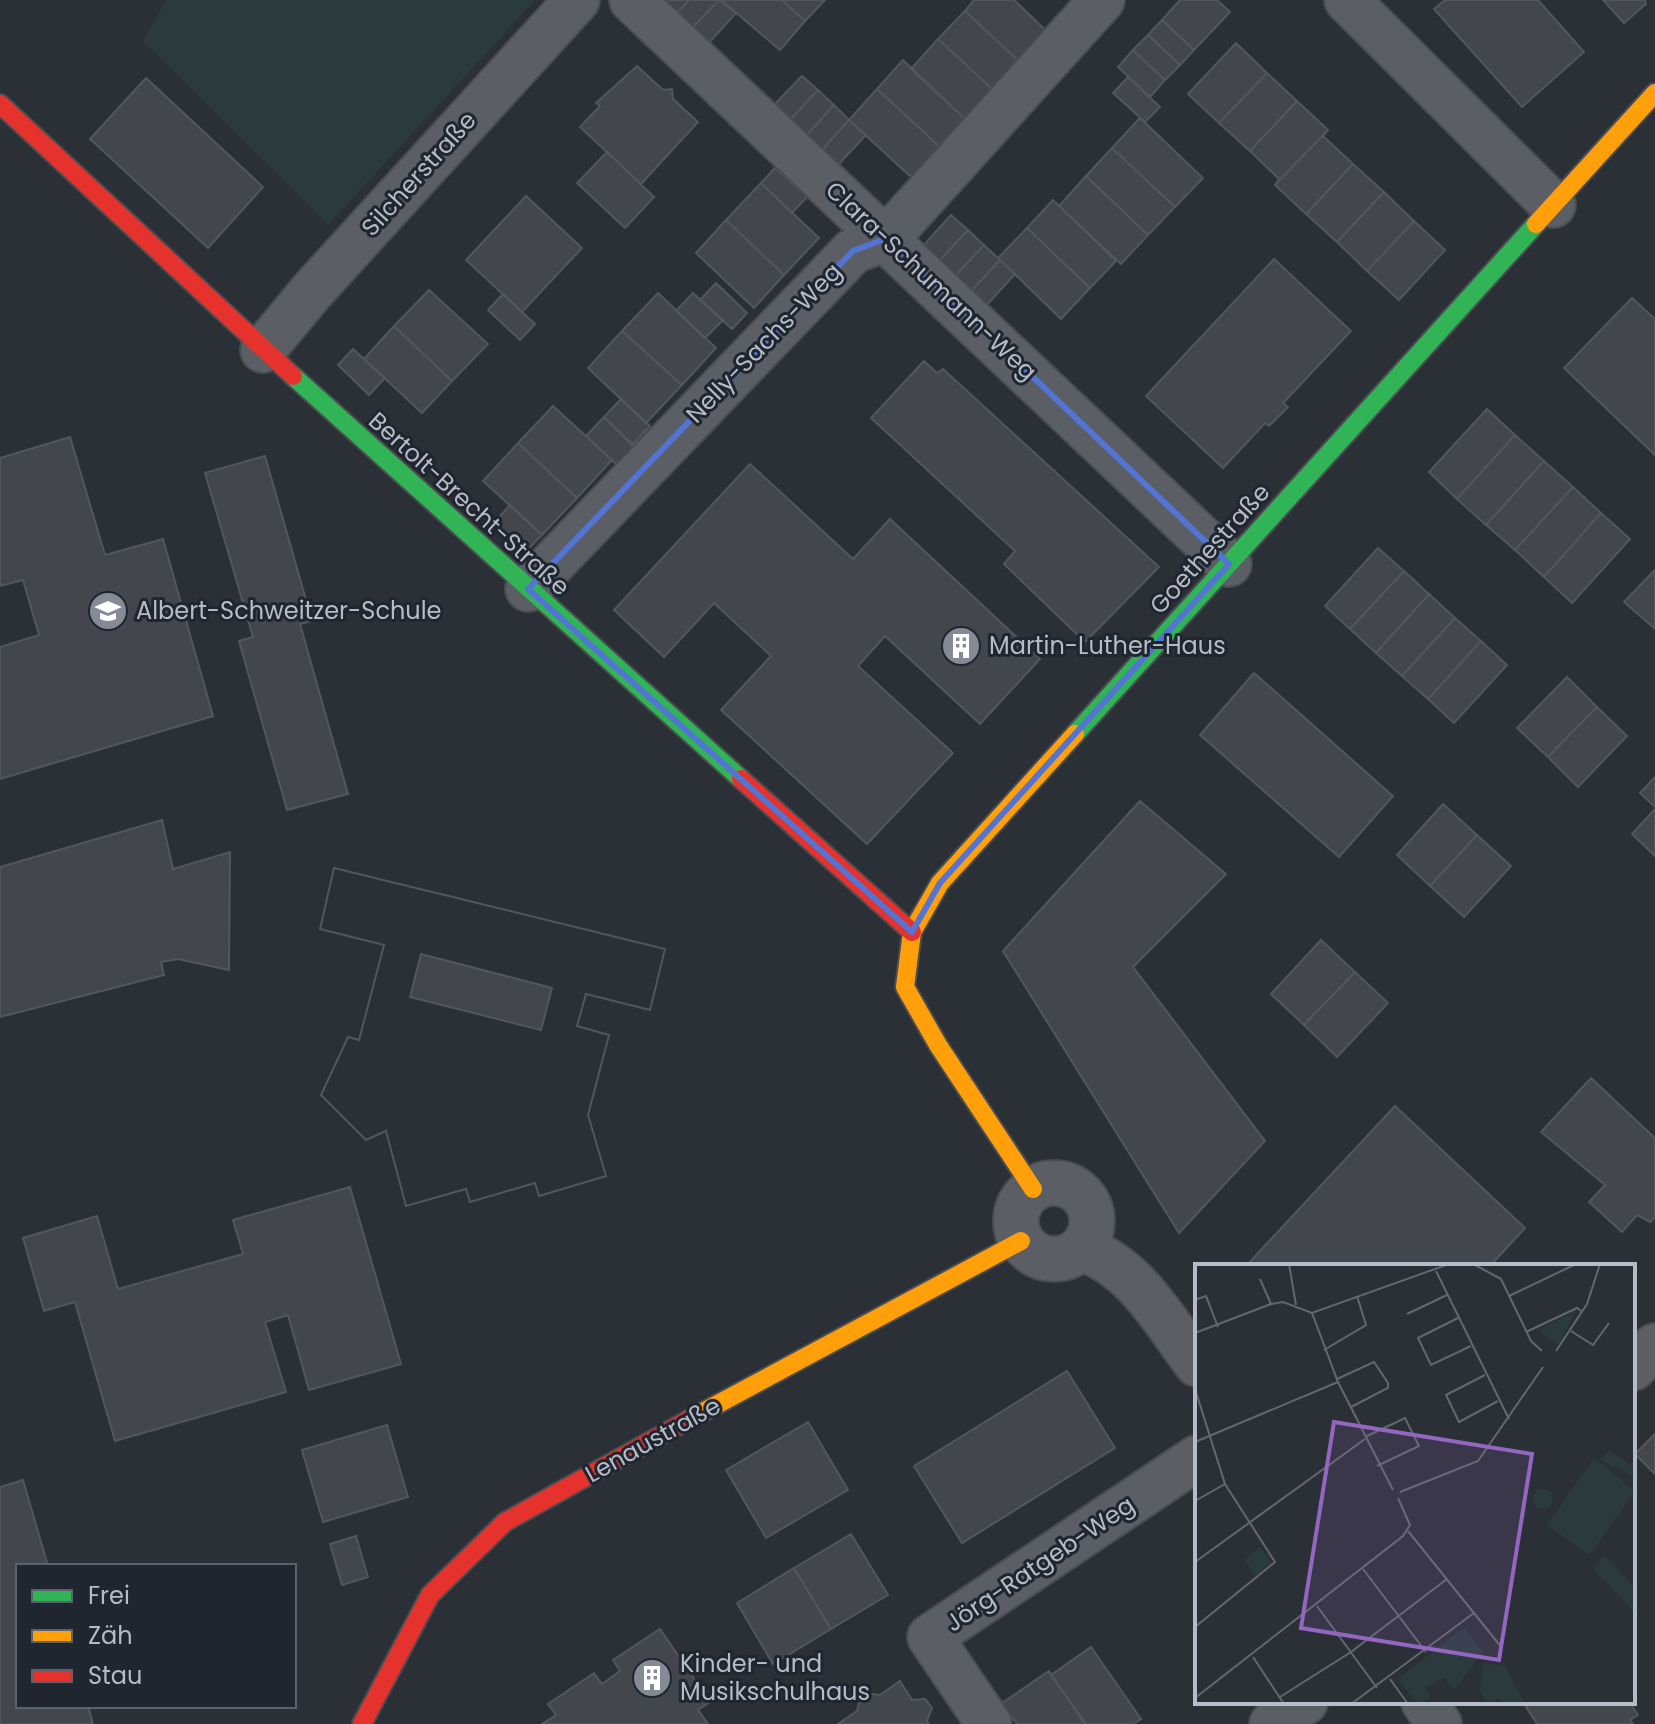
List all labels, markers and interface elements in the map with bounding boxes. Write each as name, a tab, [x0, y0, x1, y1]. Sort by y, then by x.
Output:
street label: Silcherstraße	[354, 104, 484, 243]
street label: Clara-Schumann-Weg	[818, 174, 1044, 387]
street label: Nelly-Sachs-Weg	[679, 255, 849, 430]
street label: Bertolt-Brecht-Straße	[362, 404, 577, 603]
street label: Goethestraße	[1142, 476, 1277, 621]
school or university icon: Albert-Schweitzer-Schule	[87, 590, 129, 632]
place label: Albert-Schweitzer-Schule	[136, 594, 441, 627]
building icon: Martin-Luther-Haus	[940, 625, 982, 667]
place label: Martin-Luther-Haus	[989, 629, 1226, 662]
inset map	[1195, 1264, 1635, 1704]
street label: Lenaustraße	[579, 1389, 726, 1490]
street label: Jörg-Ratgeb-Weg	[939, 1488, 1141, 1639]
legend	[16, 1564, 296, 1708]
text: Frei	[88, 1579, 130, 1612]
text: Zäh	[88, 1619, 133, 1652]
place label: Kinder- und Musikschulhaus	[680, 1647, 870, 1708]
building icon: Kinder- und Musikschulhaus	[631, 1657, 673, 1699]
text: Stau	[88, 1659, 142, 1692]

